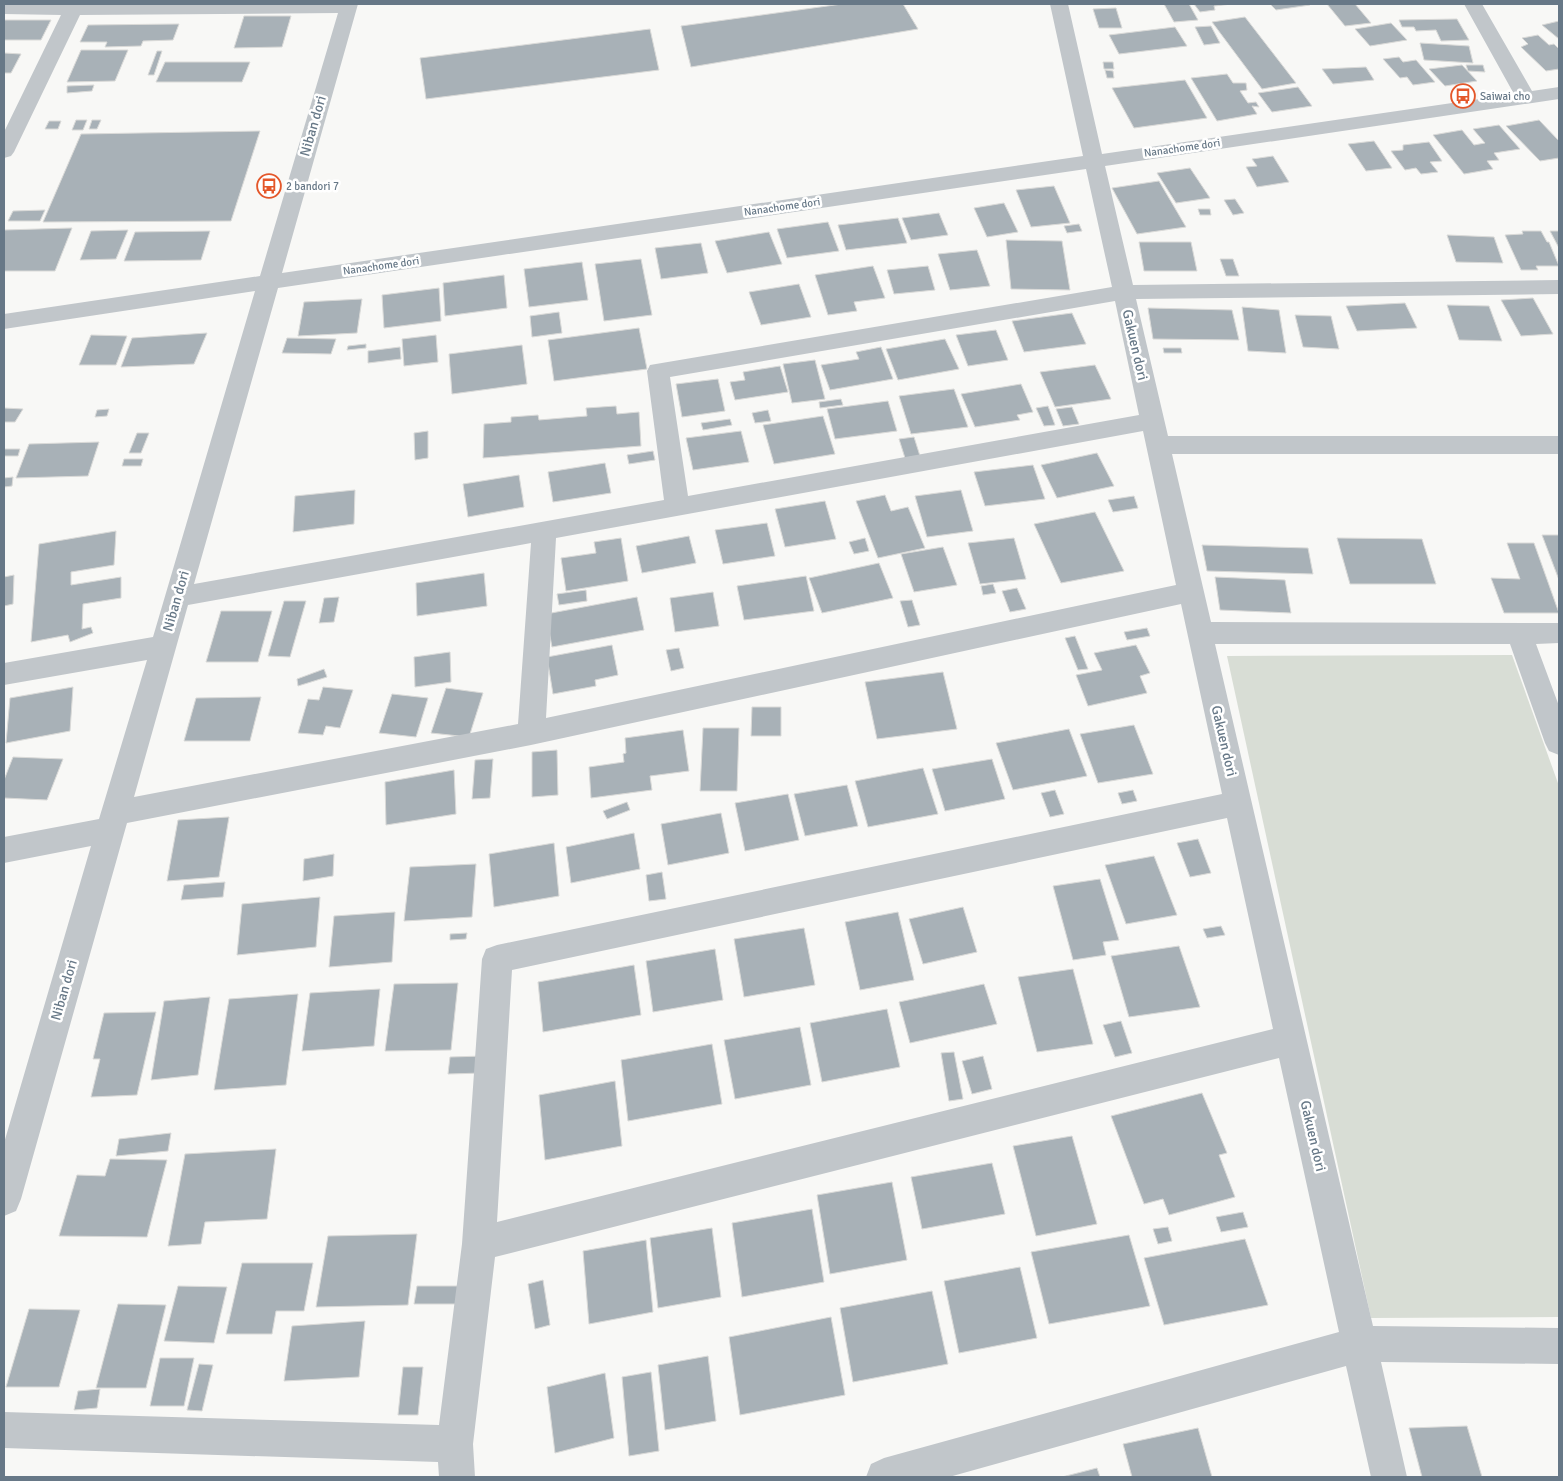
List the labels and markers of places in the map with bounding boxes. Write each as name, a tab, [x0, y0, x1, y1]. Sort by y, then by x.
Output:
bus stop icon: Saiwai cho	[1450, 83, 1476, 109]
place label: Saiwai cho	[1480, 90, 1531, 103]
bus stop icon: 2 bandori 7	[256, 173, 282, 199]
place label: 2 bandori 7	[286, 180, 339, 193]

